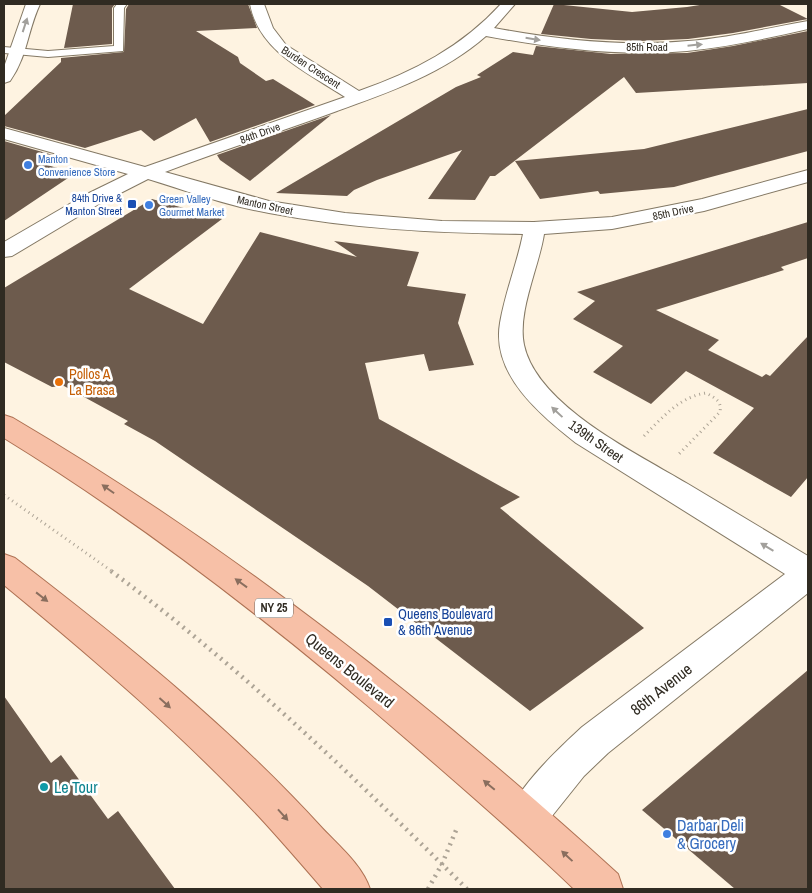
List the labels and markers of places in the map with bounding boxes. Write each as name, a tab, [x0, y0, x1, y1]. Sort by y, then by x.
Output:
place label: Manton Convenience Store	[38, 152, 115, 179]
marker: Manton Convenience Store	[22, 159, 34, 171]
place label: 84th Drive & Manton Street	[65, 191, 122, 218]
place label: Green Valley Gourmet Market	[159, 192, 225, 219]
marker: 84th Drive & Manton Street	[126, 198, 138, 210]
marker: Green Valley Gourmet Market	[143, 199, 155, 211]
place label: Pollos A La Brasa	[69, 365, 116, 399]
marker: Pollos A La Brasa	[53, 376, 65, 388]
place label: Queens Boulevard & 86th Avenue	[398, 605, 493, 639]
marker: Queens Boulevard & 86th Avenue	[382, 616, 394, 628]
place label: Le Tour	[54, 776, 98, 798]
marker: Le Tour	[38, 781, 50, 793]
place label: Darbar Deli & Grocery	[677, 814, 744, 854]
marker: Darbar Deli & Grocery	[661, 828, 673, 840]

